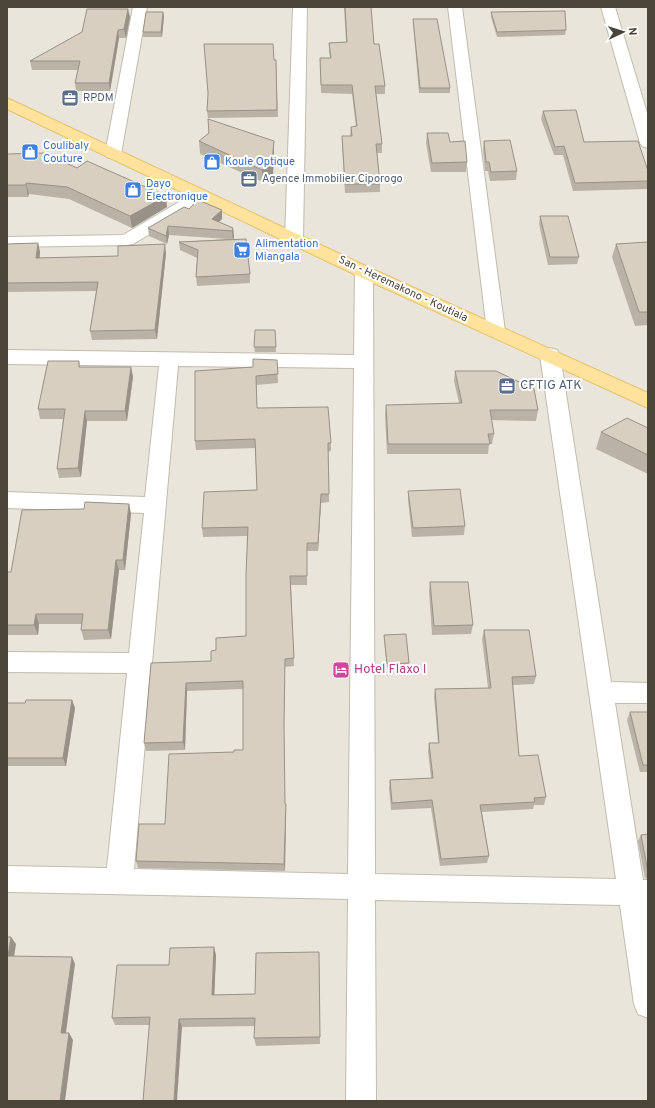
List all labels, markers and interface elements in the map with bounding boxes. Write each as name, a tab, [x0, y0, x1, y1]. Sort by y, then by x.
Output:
north arrow	[603, 12, 643, 52]
text: N	[625, 27, 639, 36]
office icon: RPDM	[60, 88, 80, 108]
place label: RPDM	[83, 91, 114, 105]
place label: Coulibaly Couture	[43, 139, 89, 166]
shop icon: Coulibaly Couture	[20, 142, 40, 162]
shop icon: Koule Optique	[202, 152, 222, 172]
place label: Koule Optique	[225, 155, 295, 169]
office icon: Agence Immobilier Ciporogo	[239, 169, 259, 189]
place label: Agence Immobilier Ciporogo	[262, 172, 403, 186]
place label: Dayo Electronique	[146, 177, 208, 204]
shop icon: Dayo Electronique	[123, 180, 143, 200]
place label: Alimentation Miangala	[255, 237, 318, 264]
supermarket icon: Alimentation Miangala	[232, 240, 252, 260]
street label: San - Heremakono - Koutiala	[336, 253, 470, 325]
office icon: CFTIG ATK	[497, 376, 517, 396]
place label: CFTIG ATK	[520, 378, 582, 394]
hotel icon: Hotel Flaxo I	[331, 660, 351, 680]
place label: Hotel Flaxo I	[354, 662, 427, 678]

